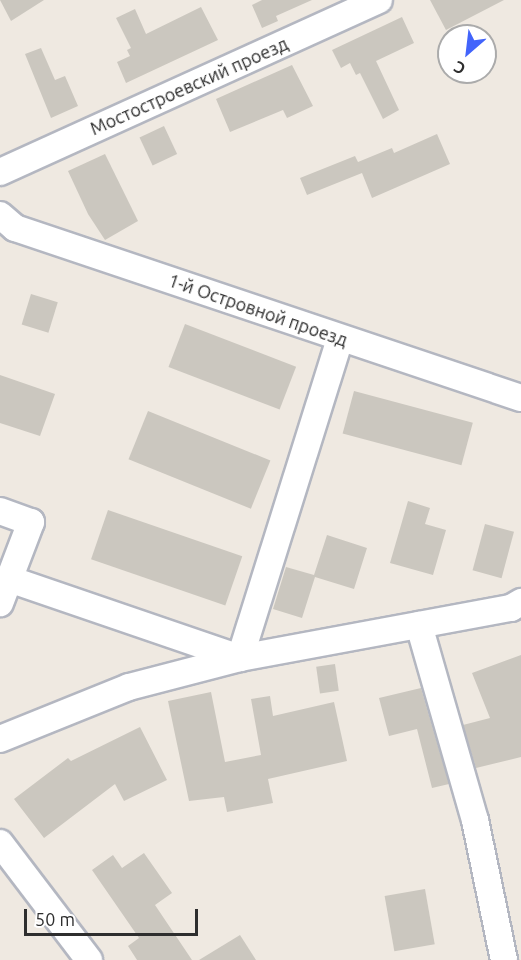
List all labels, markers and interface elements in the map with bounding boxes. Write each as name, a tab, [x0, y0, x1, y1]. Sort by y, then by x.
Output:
north arrow	[437, 24, 497, 84]
street label: Мостостроевский проезд	[87, 33, 291, 139]
text: С	[451, 58, 468, 78]
street label: 1-й Островной проезд	[166, 269, 350, 351]
scale bar	[27, 897, 201, 935]
text: 50 m	[35, 909, 75, 929]

